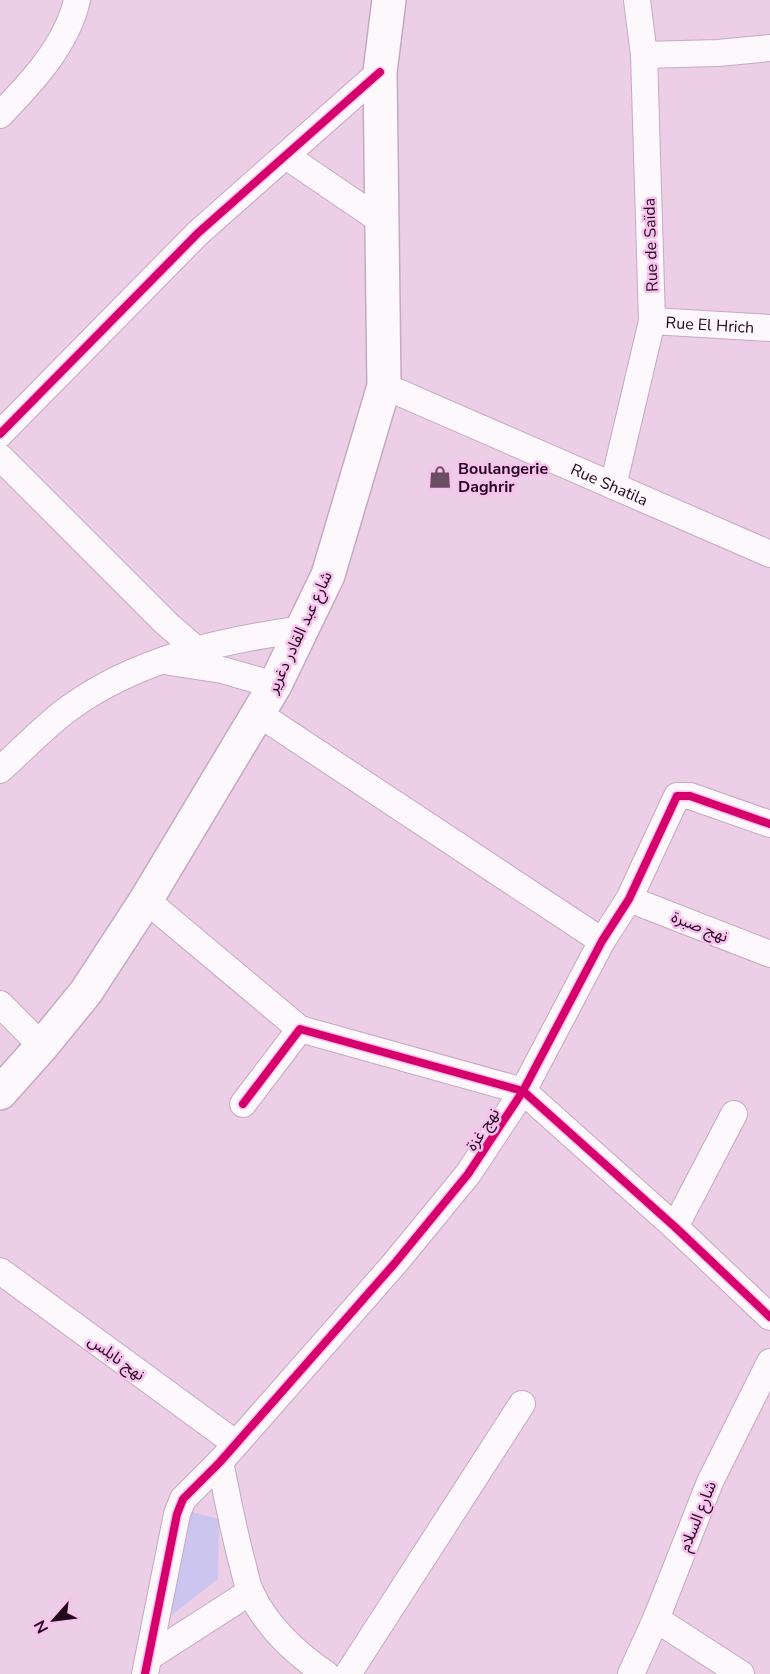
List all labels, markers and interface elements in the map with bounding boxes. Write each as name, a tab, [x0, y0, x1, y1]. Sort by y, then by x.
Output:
street label: Rue de Saïda	[638, 198, 664, 292]
street label: Rue El Hrich	[665, 312, 755, 339]
place label: Boulangerie Daghrir	[458, 458, 548, 498]
street label: Rue Shatila	[567, 459, 651, 512]
shop icon: Boulangerie Daghrir	[427, 464, 453, 490]
street label: شارع عبد القادر دغرير	[262, 568, 339, 698]
street label: نهج صبرة	[668, 906, 731, 949]
street label: نهج غزة	[461, 1104, 506, 1156]
street label: نهج نابلس	[83, 1330, 149, 1387]
street label: شارع السلام	[674, 1478, 723, 1555]
north arrow	[24, 1590, 84, 1650]
text: N	[29, 1616, 54, 1637]

